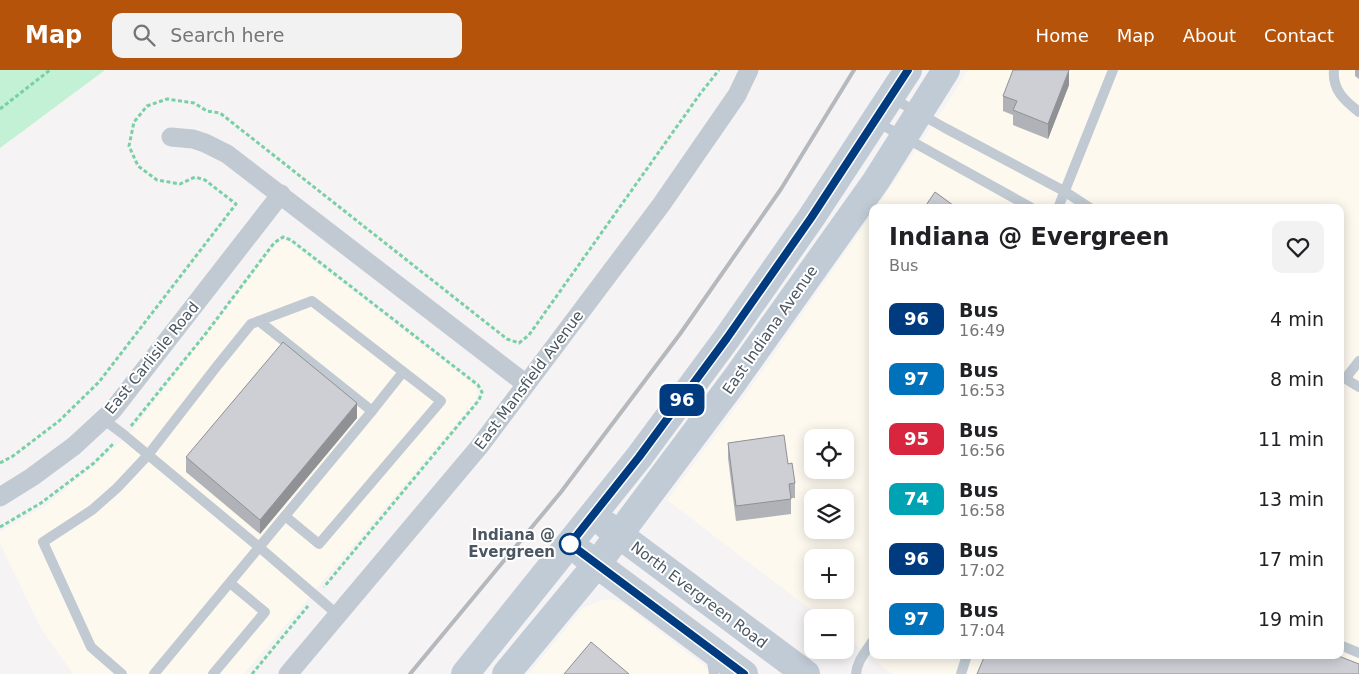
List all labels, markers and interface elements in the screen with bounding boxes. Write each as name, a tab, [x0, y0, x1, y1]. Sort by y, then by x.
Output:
search box	[112, 13, 462, 58]
text: Map	[25, 21, 82, 49]
icon: search	[130, 21, 158, 49]
text: Search here	[170, 24, 284, 46]
text: Home	[1036, 25, 1089, 46]
text: Map	[1117, 25, 1155, 46]
text: About	[1183, 25, 1236, 46]
text: Contact	[1264, 25, 1334, 46]
button: heart	[1272, 221, 1324, 273]
text: Indiana @ Evergreen	[889, 223, 1169, 251]
text: Bus	[889, 256, 918, 275]
street label: East Indiana Avenue	[719, 262, 821, 398]
street label: East Carlisile Road	[101, 298, 203, 418]
text: Bus	[959, 299, 998, 321]
street label: East Mansfield Avenue	[471, 307, 587, 453]
text: 96	[904, 308, 929, 329]
text: 4 min	[1270, 308, 1324, 330]
text: 16:49	[959, 321, 1005, 340]
text: Bus	[959, 359, 998, 381]
text: 97	[904, 368, 929, 389]
text: 8 min	[1270, 368, 1324, 390]
text: 16:53	[959, 381, 1005, 400]
line badge: 96	[660, 384, 704, 416]
text: 96	[669, 389, 695, 410]
text: Bus	[959, 419, 998, 441]
text: 95	[904, 428, 929, 449]
text: 11 min	[1258, 428, 1324, 450]
map controls	[804, 429, 854, 659]
button: locate	[804, 429, 854, 479]
text: 16:56	[959, 441, 1005, 460]
text: Bus	[959, 479, 998, 501]
text: 74	[904, 488, 929, 509]
text: 13 min	[1258, 488, 1324, 510]
button: layers	[804, 489, 854, 539]
text: 16:58	[959, 501, 1005, 520]
place label: Indiana @ Evergreen	[468, 526, 555, 561]
marker: Indiana @ Evergreen	[559, 533, 581, 555]
street label: North Evergreen Road	[627, 538, 771, 652]
text: Bus	[959, 539, 998, 561]
text: 96	[904, 548, 929, 569]
text: 17 min	[1258, 548, 1324, 570]
button: +	[804, 549, 854, 599]
text: 17:02	[959, 561, 1005, 580]
text: Bus	[959, 599, 998, 621]
text: 97	[904, 608, 929, 629]
text: 19 min	[1258, 608, 1324, 630]
button: −	[804, 609, 854, 659]
text: 17:04	[959, 621, 1005, 640]

